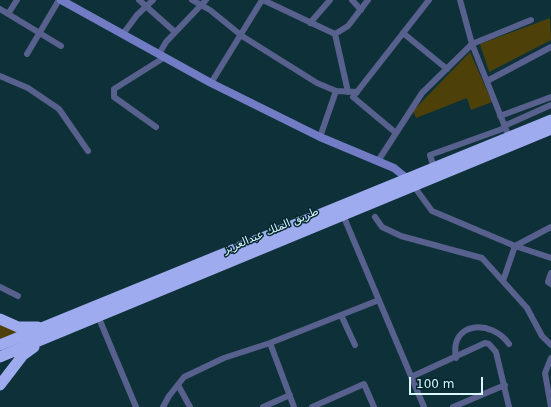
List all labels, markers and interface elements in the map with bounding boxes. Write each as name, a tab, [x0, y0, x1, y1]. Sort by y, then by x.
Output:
street label: طريق الملك عبدالعزيز	[221, 205, 321, 257]
scale bar	[411, 369, 485, 395]
text: 100 m	[416, 377, 454, 391]

